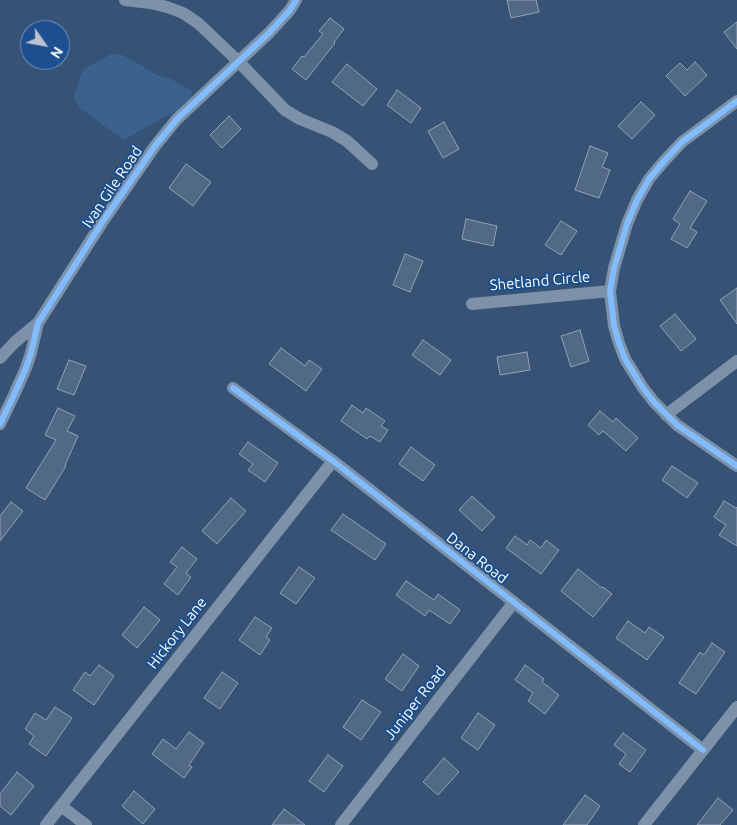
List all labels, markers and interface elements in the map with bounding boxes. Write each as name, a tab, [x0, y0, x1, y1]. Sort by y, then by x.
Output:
north arrow	[20, 20, 70, 70]
text: N	[47, 44, 66, 61]
street label: Ivan Gile Road	[78, 143, 146, 231]
street label: Shetland Circle	[489, 268, 591, 294]
street label: Dana Road	[443, 529, 511, 587]
street label: Hickory Lane	[143, 594, 211, 672]
street label: Juniper Road	[381, 662, 449, 744]

